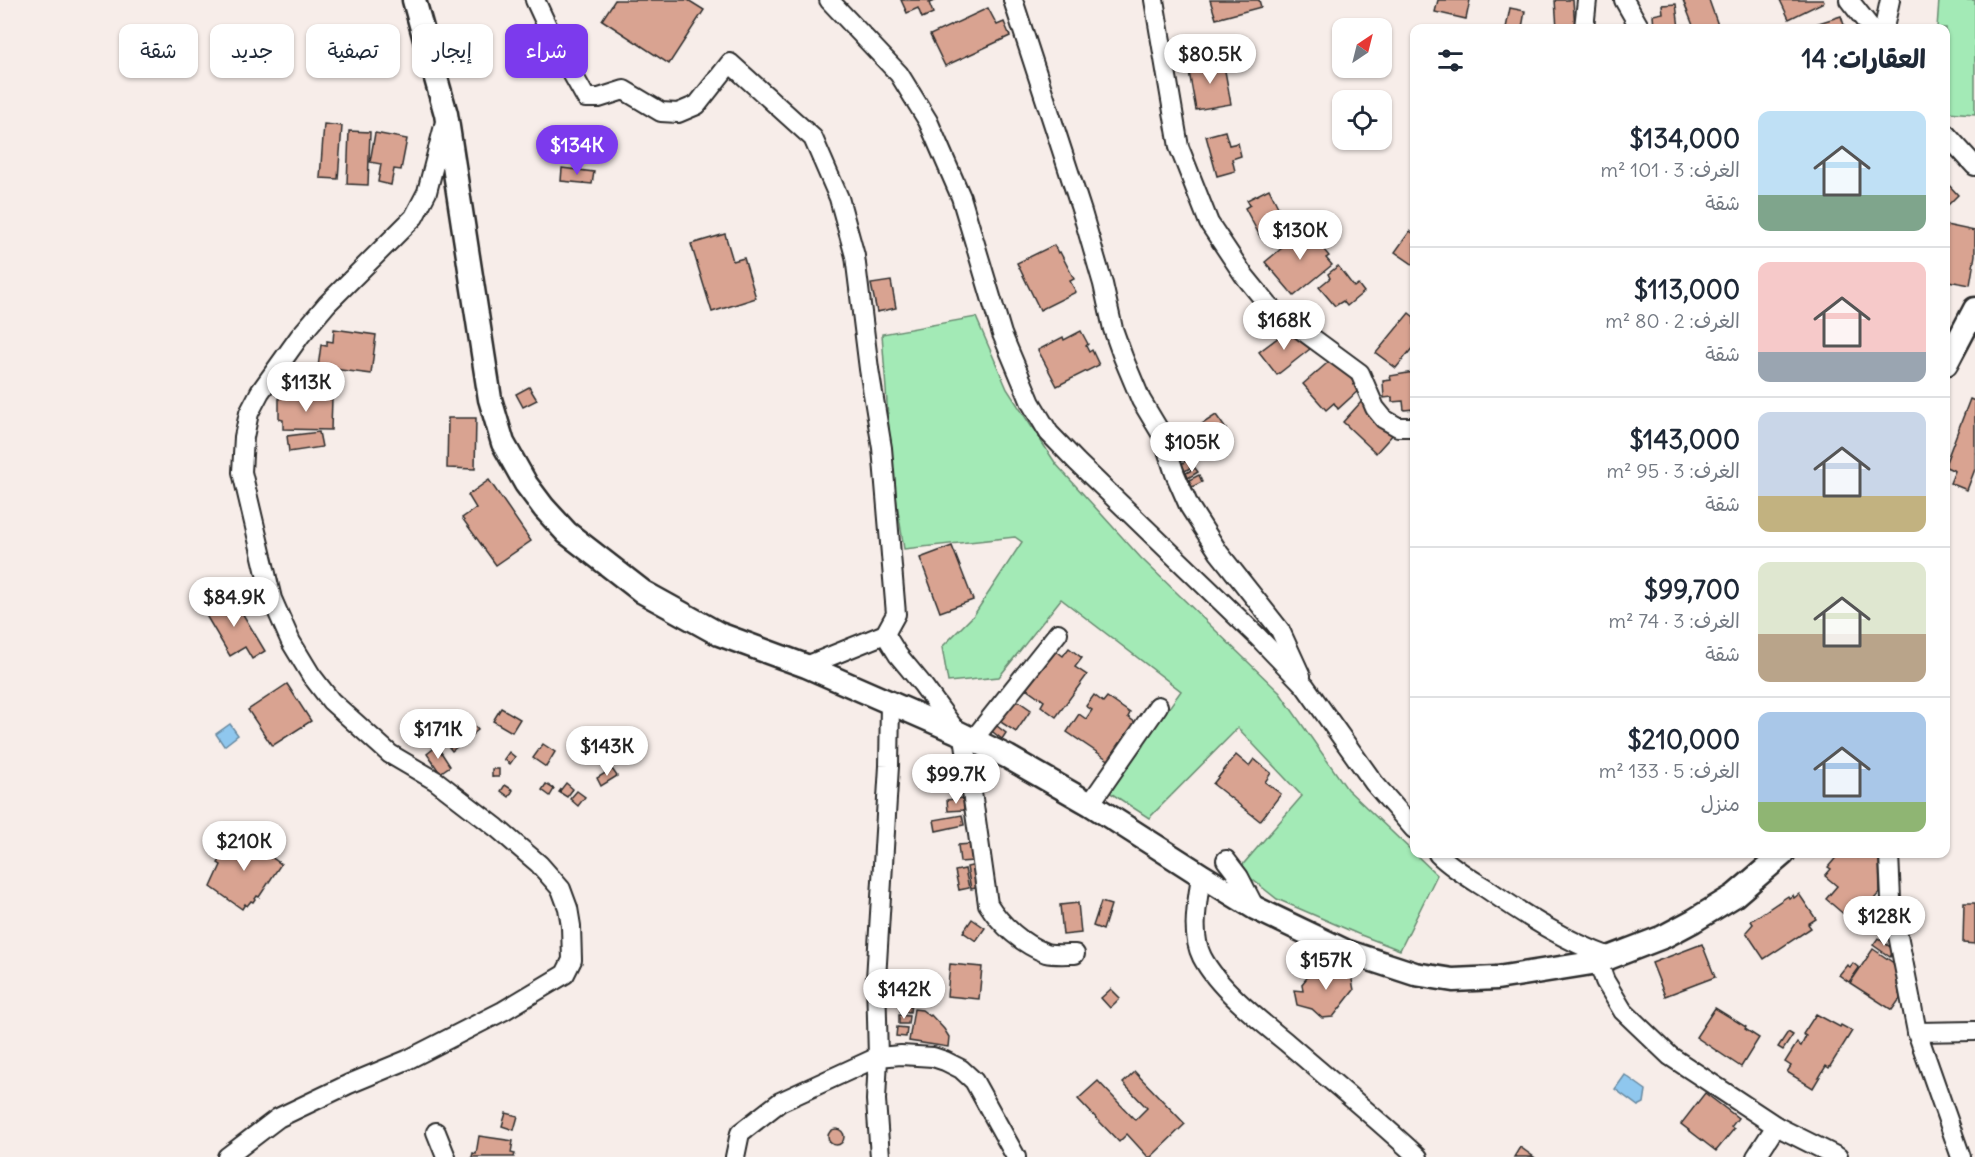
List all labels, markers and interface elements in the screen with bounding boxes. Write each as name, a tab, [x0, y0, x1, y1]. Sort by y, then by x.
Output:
north arrow	[1332, 18, 1392, 78]
map controls	[1332, 18, 1392, 150]
chip: شقة	[119, 24, 198, 78]
chip: جديد	[210, 24, 294, 78]
chip: تصفية	[306, 24, 400, 78]
chip: إيجار	[412, 24, 493, 78]
chip: شراء	[505, 24, 588, 78]
pin: $80.5K	[1161, 34, 1259, 85]
text: $80.5K	[1178, 41, 1242, 66]
text: العقارات: 14	[1801, 42, 1926, 75]
icon: filters	[1434, 44, 1467, 77]
button: locate	[1332, 90, 1392, 150]
text: $134,000	[1629, 122, 1740, 155]
pin: $134K	[535, 125, 619, 176]
text: $134K	[550, 132, 604, 157]
icon: home	[1806, 135, 1878, 207]
text: الغرف: 3 · 101 m²	[1600, 157, 1740, 182]
text: شقة	[1705, 190, 1740, 215]
pin: $130K	[1258, 210, 1342, 261]
text: $130K	[1272, 217, 1328, 242]
text: $113,000	[1634, 273, 1740, 306]
icon: home	[1806, 286, 1878, 358]
pin: $168K	[1242, 300, 1326, 351]
text: $168K	[1257, 307, 1311, 332]
text: الغرف: 2 · 80 m²	[1605, 308, 1740, 333]
text: شقة	[1705, 341, 1740, 366]
pin: $113K	[264, 362, 348, 413]
text: $113K	[281, 369, 331, 394]
pin: $105K	[1150, 422, 1234, 473]
text: $143,000	[1629, 423, 1740, 456]
text: $105K	[1164, 429, 1220, 454]
icon: home	[1806, 436, 1878, 508]
text: الغرف: 3 · 95 m²	[1606, 458, 1740, 483]
text: شقة	[1705, 491, 1740, 516]
text: $99,700	[1644, 573, 1740, 606]
pin: $84.9K	[185, 577, 283, 628]
text: $84.9K	[203, 584, 265, 609]
icon: home	[1806, 586, 1878, 658]
text: الغرف: 3 · 74 m²	[1609, 608, 1740, 633]
text: شقة	[1705, 641, 1740, 666]
pin: $171K	[396, 709, 480, 760]
text: $171K	[414, 716, 462, 741]
text: $210,000	[1627, 723, 1740, 756]
pin: $143K	[565, 726, 649, 777]
text: $143K	[580, 733, 634, 758]
icon: home	[1806, 736, 1878, 808]
pin: $99.7K	[907, 754, 1005, 805]
text: الغرف: 5 · 133 m²	[1599, 758, 1740, 783]
text: $99.7K	[926, 761, 986, 786]
text: منزل	[1701, 791, 1740, 816]
pin: $210K	[202, 821, 286, 872]
text: $210K	[216, 828, 272, 853]
pin: $128K	[1842, 896, 1926, 947]
text: $128K	[1857, 903, 1911, 928]
pin: $157K	[1284, 940, 1368, 991]
text: $157K	[1300, 947, 1352, 972]
pin: $142K	[862, 969, 946, 1020]
text: $142K	[877, 976, 931, 1001]

